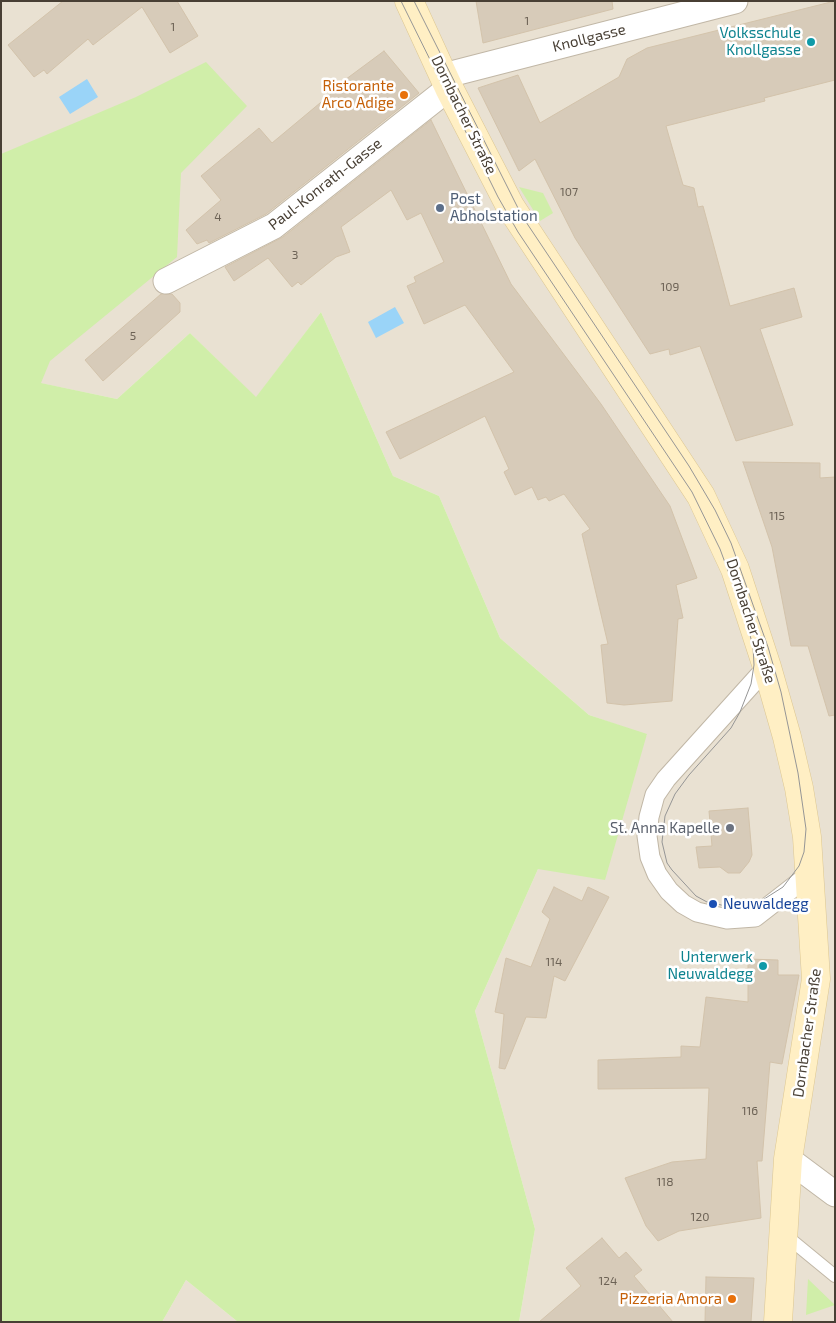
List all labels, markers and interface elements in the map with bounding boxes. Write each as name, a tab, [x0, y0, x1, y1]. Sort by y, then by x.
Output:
house number: 1	[525, 14, 529, 28]
house number: 1	[171, 20, 175, 34]
street label: Knollgasse	[551, 20, 627, 56]
place label: Volksschule Knollgasse	[719, 24, 801, 59]
marker: Volksschule Knollgasse	[805, 36, 817, 48]
street label: Dornbacher Straße	[427, 53, 501, 177]
place label: Ristorante Arco Adige	[322, 77, 394, 112]
marker: Ristorante Arco Adige	[398, 89, 410, 101]
street label: Paul-Konrath-Gasse	[265, 134, 385, 234]
house number: 107	[560, 185, 578, 199]
place label: Post Abholstation	[450, 190, 538, 225]
marker: Post Abholstation	[434, 202, 446, 214]
house number: 4	[214, 210, 222, 224]
house number: 3	[292, 248, 298, 262]
house number: 109	[661, 280, 679, 294]
house number: 5	[130, 329, 136, 343]
house number: 115	[769, 509, 785, 523]
street label: Dornbacher Straße	[722, 556, 780, 686]
place label: St. Anna Kapelle	[610, 819, 720, 837]
marker: St. Anna Kapelle	[724, 822, 736, 834]
place label: Neuwaldegg	[723, 895, 809, 913]
marker: Neuwaldegg	[707, 898, 719, 910]
place label: Unterwerk Neuwaldegg	[667, 948, 753, 983]
house number: 114	[546, 955, 562, 969]
marker: Unterwerk Neuwaldegg	[757, 960, 769, 972]
street label: Dornbacher Straße	[789, 967, 825, 1099]
house number: 116	[742, 1104, 758, 1118]
house number: 118	[657, 1175, 673, 1189]
house number: 120	[691, 1210, 709, 1224]
house number: 124	[599, 1274, 617, 1288]
place label: Pizzeria Amora	[620, 1290, 722, 1308]
marker: Pizzeria Amora	[726, 1293, 738, 1305]

